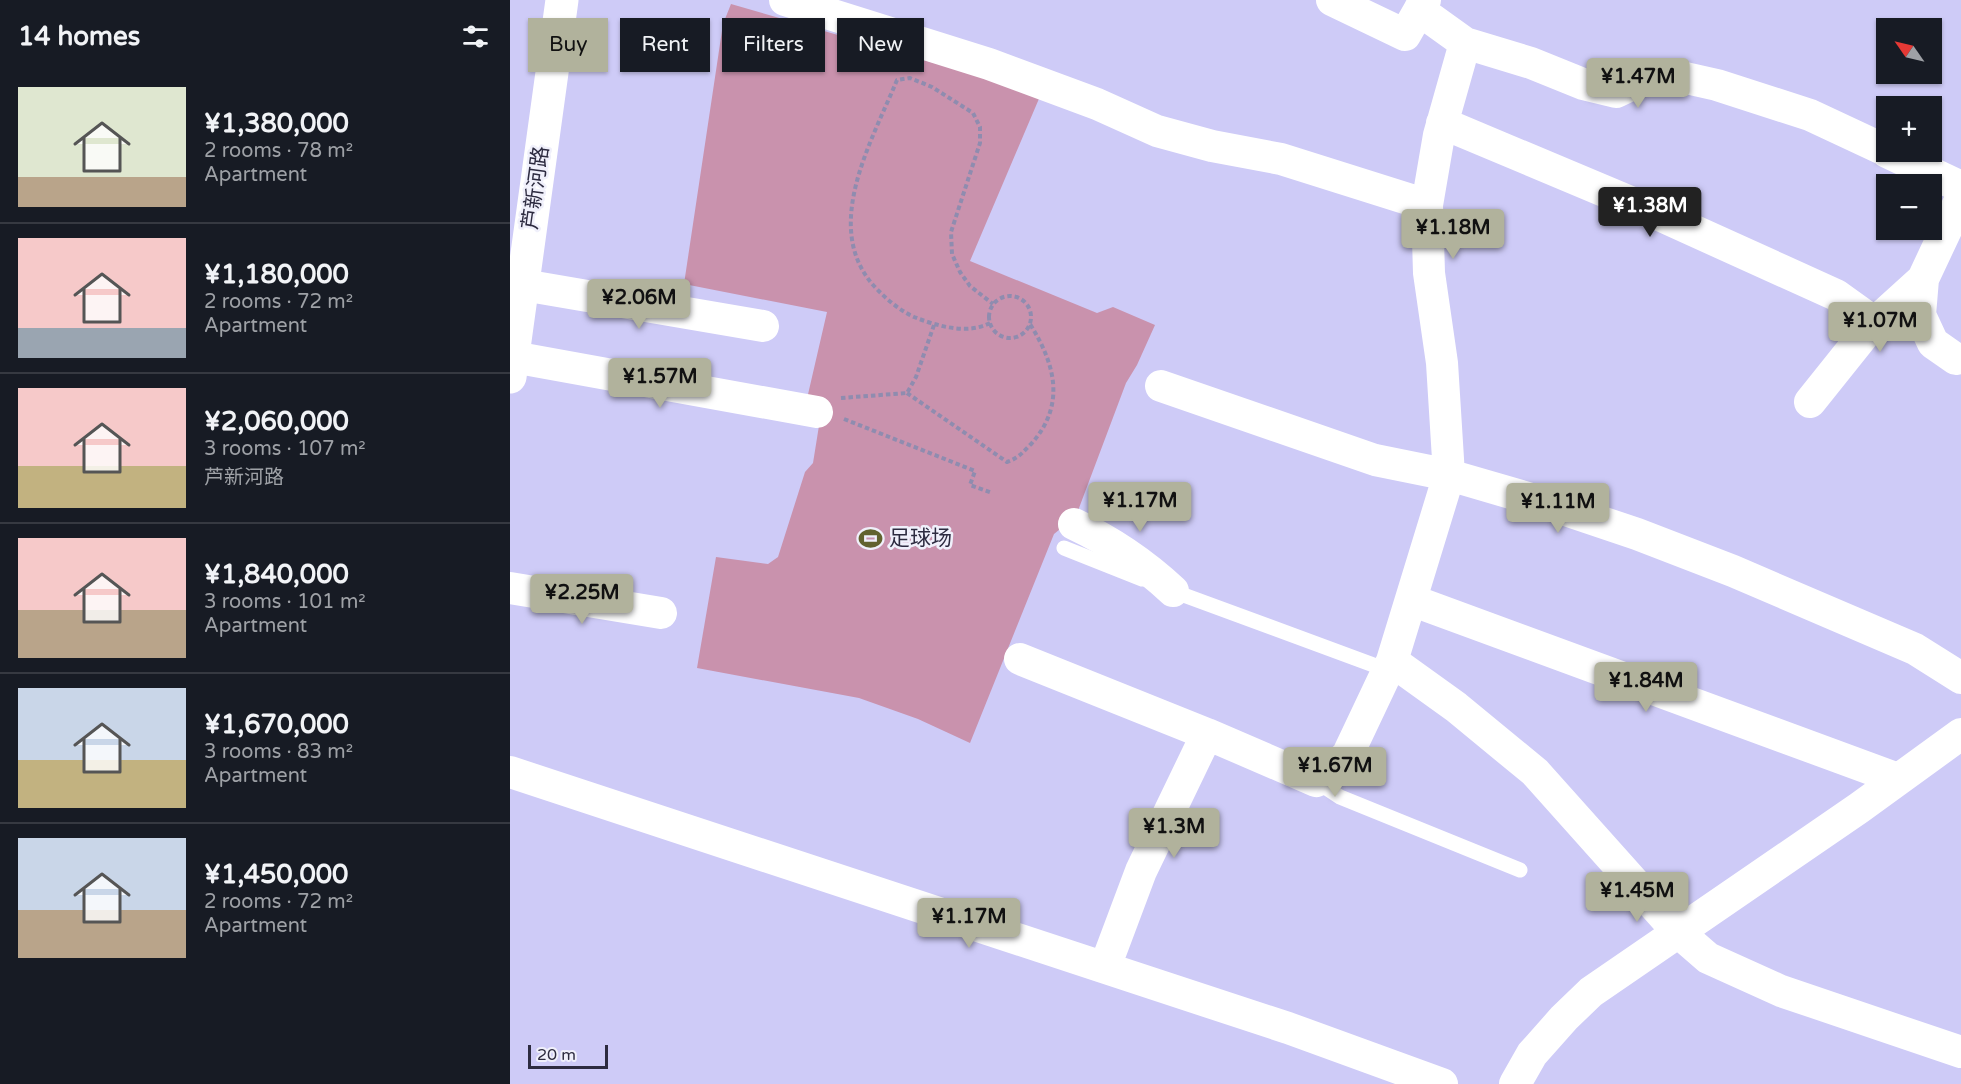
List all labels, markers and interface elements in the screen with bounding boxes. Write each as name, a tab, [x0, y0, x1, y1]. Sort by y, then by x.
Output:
chip: Buy	[528, 18, 608, 72]
chip: Rent	[620, 18, 710, 72]
chip: Filters	[722, 18, 825, 72]
chip: New	[837, 18, 924, 72]
north arrow	[1876, 18, 1942, 84]
map controls	[1876, 18, 1942, 240]
icon: filters	[459, 20, 492, 53]
text: 14 homes	[18, 21, 140, 52]
pin: ¥1.47M	[1589, 58, 1687, 109]
text: ¥1.47M	[1601, 65, 1675, 89]
button: +	[1876, 96, 1942, 162]
text: ¥1,380,000	[204, 108, 349, 139]
icon: home	[66, 111, 138, 183]
text: 2 rooms · 78 m²	[204, 139, 353, 163]
street label: 芦新河路	[518, 145, 554, 231]
text: Apartment	[204, 163, 307, 187]
button: −	[1876, 174, 1942, 240]
pin: ¥1.38M	[1601, 187, 1699, 238]
text: ¥1.38M	[1612, 194, 1688, 218]
pin: ¥1.18M	[1404, 209, 1502, 260]
text: ¥1.18M	[1415, 216, 1491, 240]
text: ¥1,180,000	[204, 259, 349, 290]
icon: home	[66, 262, 138, 334]
pin: ¥2.06M	[590, 279, 688, 330]
text: ¥2.06M	[601, 286, 677, 310]
text: 2 rooms · 72 m²	[204, 290, 353, 314]
pin: ¥1.07M	[1831, 302, 1929, 353]
text: ¥1.07M	[1842, 309, 1918, 333]
text: Apartment	[204, 314, 307, 338]
pin: ¥1.57M	[611, 358, 709, 409]
text: ¥1.57M	[622, 365, 698, 389]
text: ¥2,060,000	[204, 406, 349, 437]
icon: home	[66, 412, 138, 484]
text: 3 rooms · 107 m²	[204, 437, 366, 461]
text: 芦新河路	[204, 466, 284, 490]
pin: ¥1.17M	[1091, 482, 1189, 533]
pin: ¥1.11M	[1509, 483, 1607, 534]
text: ¥1.17M	[1102, 489, 1178, 513]
text: ¥1.11M	[1520, 490, 1596, 514]
sports icon: 足球场	[858, 525, 884, 551]
place label: 足球场	[889, 526, 952, 551]
text: ¥1,840,000	[204, 559, 349, 590]
icon: home	[66, 562, 138, 634]
pin: ¥2.25M	[533, 574, 631, 625]
text: ¥2.25M	[544, 581, 620, 605]
text: 3 rooms · 101 m²	[204, 590, 366, 614]
text: Apartment	[204, 614, 307, 638]
pin: ¥1.84M	[1597, 662, 1695, 713]
text: ¥1.84M	[1608, 669, 1684, 693]
text: ¥1,670,000	[204, 709, 349, 740]
icon: home	[66, 712, 138, 784]
text: 3 rooms · 83 m²	[204, 740, 353, 764]
pin: ¥1.67M	[1286, 747, 1384, 798]
text: ¥1.67M	[1297, 754, 1373, 778]
text: Apartment	[204, 764, 307, 788]
pin: ¥1.3M	[1132, 808, 1216, 859]
text: ¥1.3M	[1143, 815, 1205, 839]
text: ¥1,450,000	[204, 859, 348, 890]
icon: home	[66, 862, 138, 934]
pin: ¥1.45M	[1588, 872, 1686, 923]
text: ¥1.45M	[1600, 879, 1674, 903]
text: 2 rooms · 72 m²	[204, 890, 353, 914]
pin: ¥1.17M	[920, 898, 1018, 949]
text: ¥1.17M	[931, 905, 1007, 929]
text: Apartment	[204, 914, 307, 938]
scale bar	[528, 1042, 608, 1070]
text: 20 m	[537, 1045, 576, 1065]

